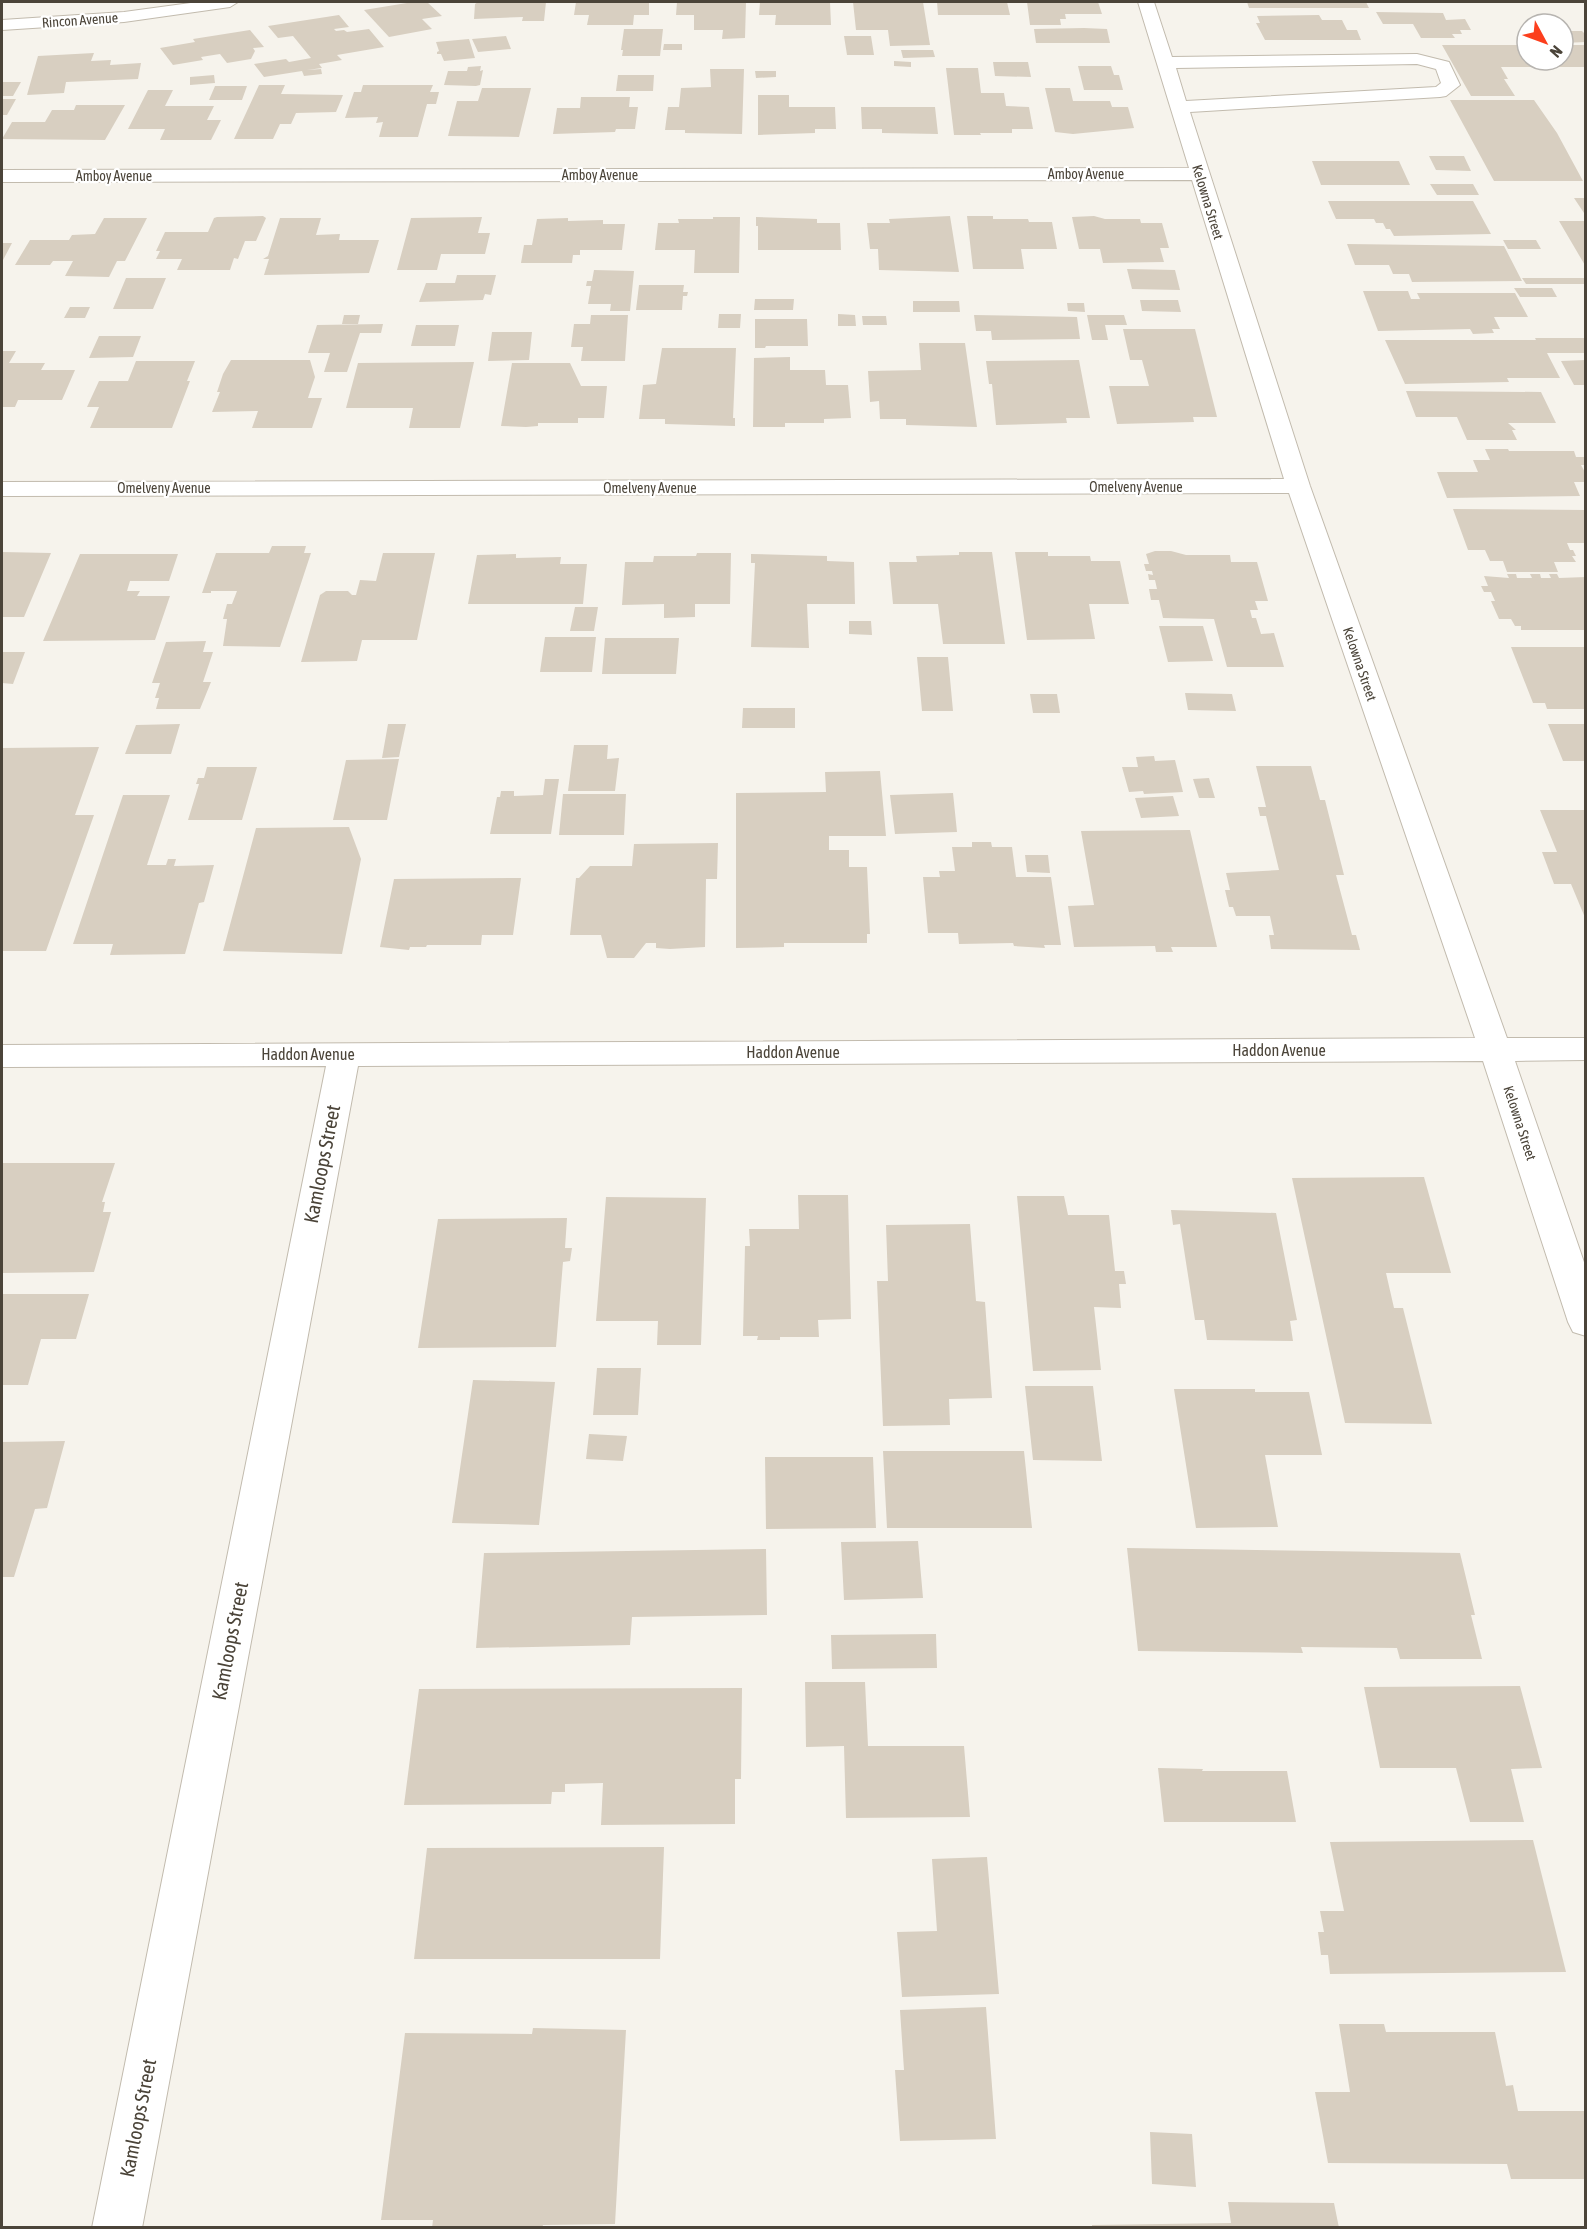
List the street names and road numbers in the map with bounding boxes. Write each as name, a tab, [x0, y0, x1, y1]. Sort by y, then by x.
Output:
street label: Rincon Avenue	[41, 9, 119, 31]
street label: Kelowna Street	[1189, 163, 1227, 241]
street label: Amboy Avenue	[1048, 166, 1124, 182]
street label: Amboy Avenue	[562, 167, 638, 183]
street label: Amboy Avenue	[76, 168, 152, 184]
street label: Omelveny Avenue	[1089, 479, 1183, 495]
street label: Omelveny Avenue	[117, 480, 211, 496]
street label: Omelveny Avenue	[603, 480, 697, 496]
street label: Kelowna Street	[1340, 625, 1380, 703]
street label: Haddon Avenue	[1232, 1041, 1326, 1059]
street label: Haddon Avenue	[746, 1043, 840, 1061]
street label: Haddon Avenue	[261, 1045, 355, 1063]
street label: Kelowna Street	[1500, 1084, 1540, 1162]
street label: Kamloops Street	[299, 1103, 344, 1225]
street label: Kamloops Street	[207, 1580, 252, 1702]
street label: Kamloops Street	[115, 2057, 160, 2179]

